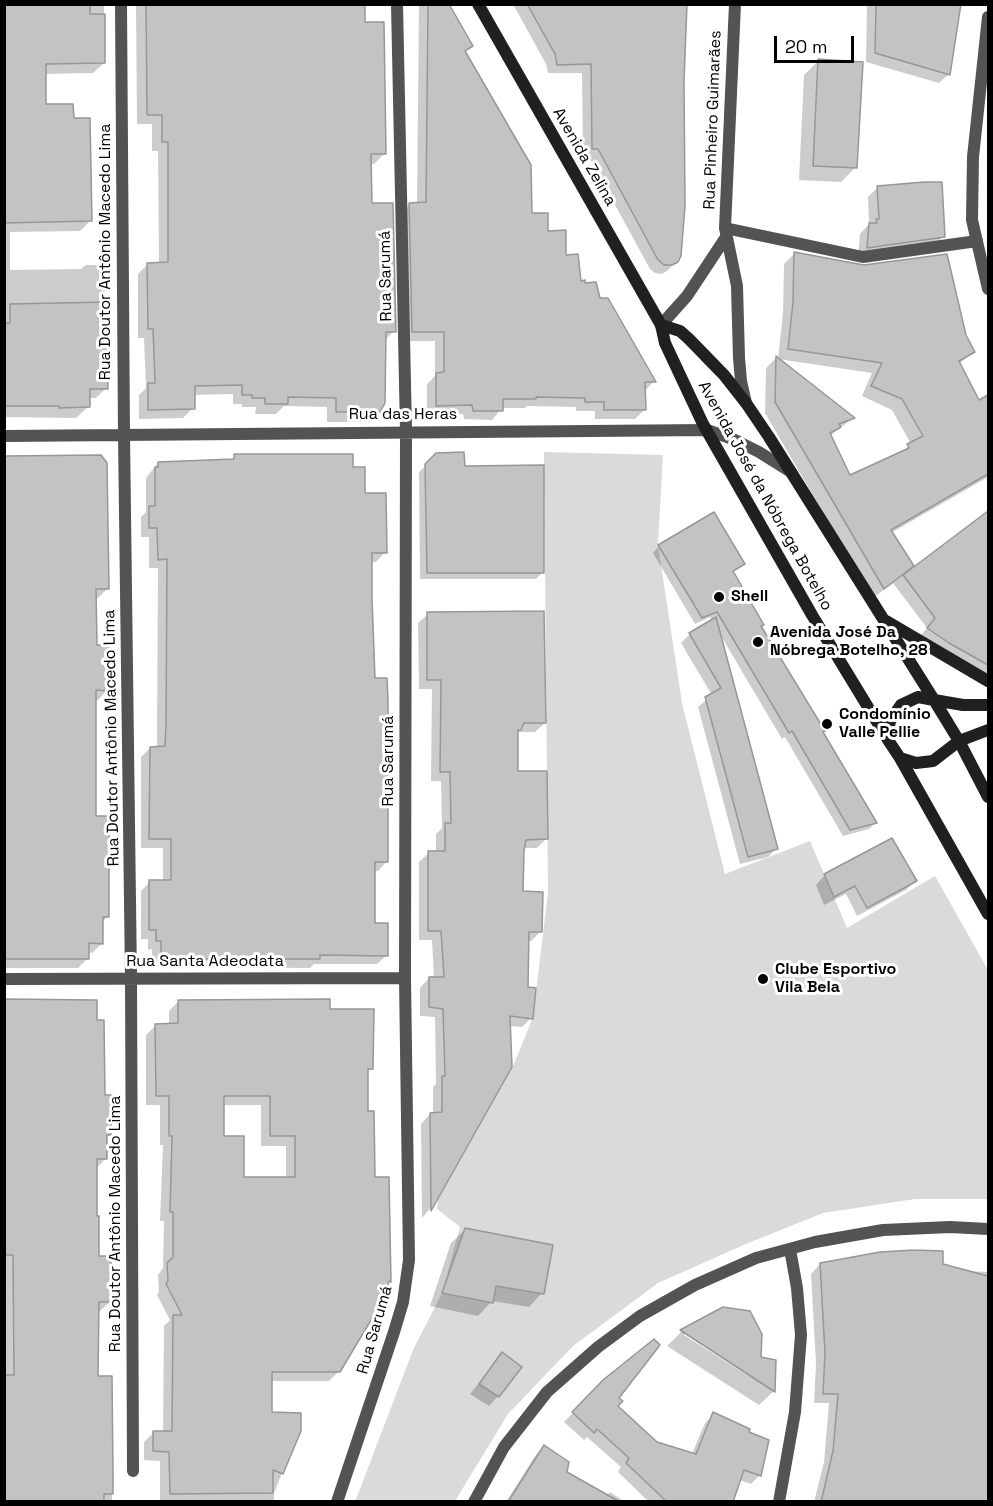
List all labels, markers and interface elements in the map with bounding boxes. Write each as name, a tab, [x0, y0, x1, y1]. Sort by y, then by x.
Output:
scale bar	[777, 24, 856, 62]
street label: Rua Pinheiro Guimarães	[700, 30, 726, 210]
text: 20 m	[785, 35, 828, 58]
street label: Avenida Zelina	[548, 104, 620, 210]
street label: Rua Doutor Antônio Macedo Lima	[96, 124, 116, 380]
street label: Rua Sarumá	[376, 230, 396, 322]
street label: Avenida José da Nóbrega Botelho	[694, 378, 836, 614]
street label: Rua das Heras	[349, 405, 457, 425]
place label: Shell	[731, 587, 768, 607]
marker: Shell	[712, 590, 726, 604]
street label: Rua Doutor Antônio Macedo Lima	[100, 609, 124, 867]
place label: Avenida José Da Nóbrega Botelho, 28	[770, 623, 928, 661]
marker: Avenida José Da Nóbrega Botelho, 28	[751, 635, 765, 649]
place label: Condomínio Valle Pellie	[839, 705, 931, 743]
street label: Rua Sarumá	[379, 716, 399, 806]
marker: Condomínio Valle Pellie	[820, 717, 834, 731]
street label: Rua Santa Adeodata	[126, 952, 284, 972]
place label: Clube Esportivo Vila Bela	[775, 960, 896, 998]
marker: Clube Esportivo Vila Bela	[756, 972, 770, 986]
street label: Rua Doutor Antônio Macedo Lima	[106, 1096, 126, 1352]
street label: Rua Sarumá	[353, 1284, 397, 1376]

